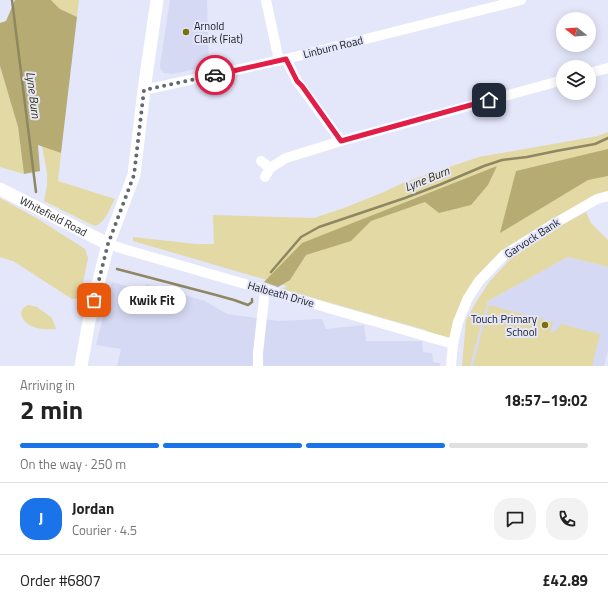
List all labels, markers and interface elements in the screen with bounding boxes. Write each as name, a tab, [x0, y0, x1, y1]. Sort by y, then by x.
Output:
north arrow	[556, 12, 596, 52]
map controls	[556, 12, 596, 100]
place label: Arnold Clark (Fiat)	[194, 18, 243, 47]
marker: Arnold Clark (Fiat)	[181, 27, 191, 37]
street label: Linburn Road	[301, 32, 365, 62]
courier	[195, 55, 235, 95]
button: layers	[556, 60, 596, 100]
icon: car	[204, 64, 226, 86]
water label: Lyne Burn	[21, 70, 46, 120]
pin	[472, 83, 506, 117]
icon: home	[478, 89, 500, 111]
water label: Lyne Burn	[401, 161, 453, 196]
street label: Whitefield Road	[17, 192, 90, 240]
street label: Garvock Bank	[501, 214, 563, 262]
street label: Halbeath Drive	[246, 277, 317, 311]
pin	[77, 283, 111, 317]
callout: Kwik Fit	[118, 286, 186, 314]
icon: bag	[83, 289, 105, 311]
text: Kwik Fit	[129, 290, 175, 310]
place label: Touch Primary School	[471, 311, 538, 340]
marker: Touch Primary School	[540, 320, 550, 330]
text: Arriving in	[20, 375, 75, 395]
text: 18:57–19:02	[504, 389, 588, 412]
text: 2 min	[20, 390, 83, 429]
text: On the way · 250 m	[20, 454, 126, 474]
text: Jordan	[72, 497, 114, 520]
button: chat	[494, 498, 536, 540]
button: phone	[546, 498, 588, 540]
text: J	[39, 507, 43, 530]
text: Courier · 4.5	[72, 520, 137, 540]
text: Order #6807	[20, 569, 101, 592]
text: £42.89	[542, 569, 588, 592]

